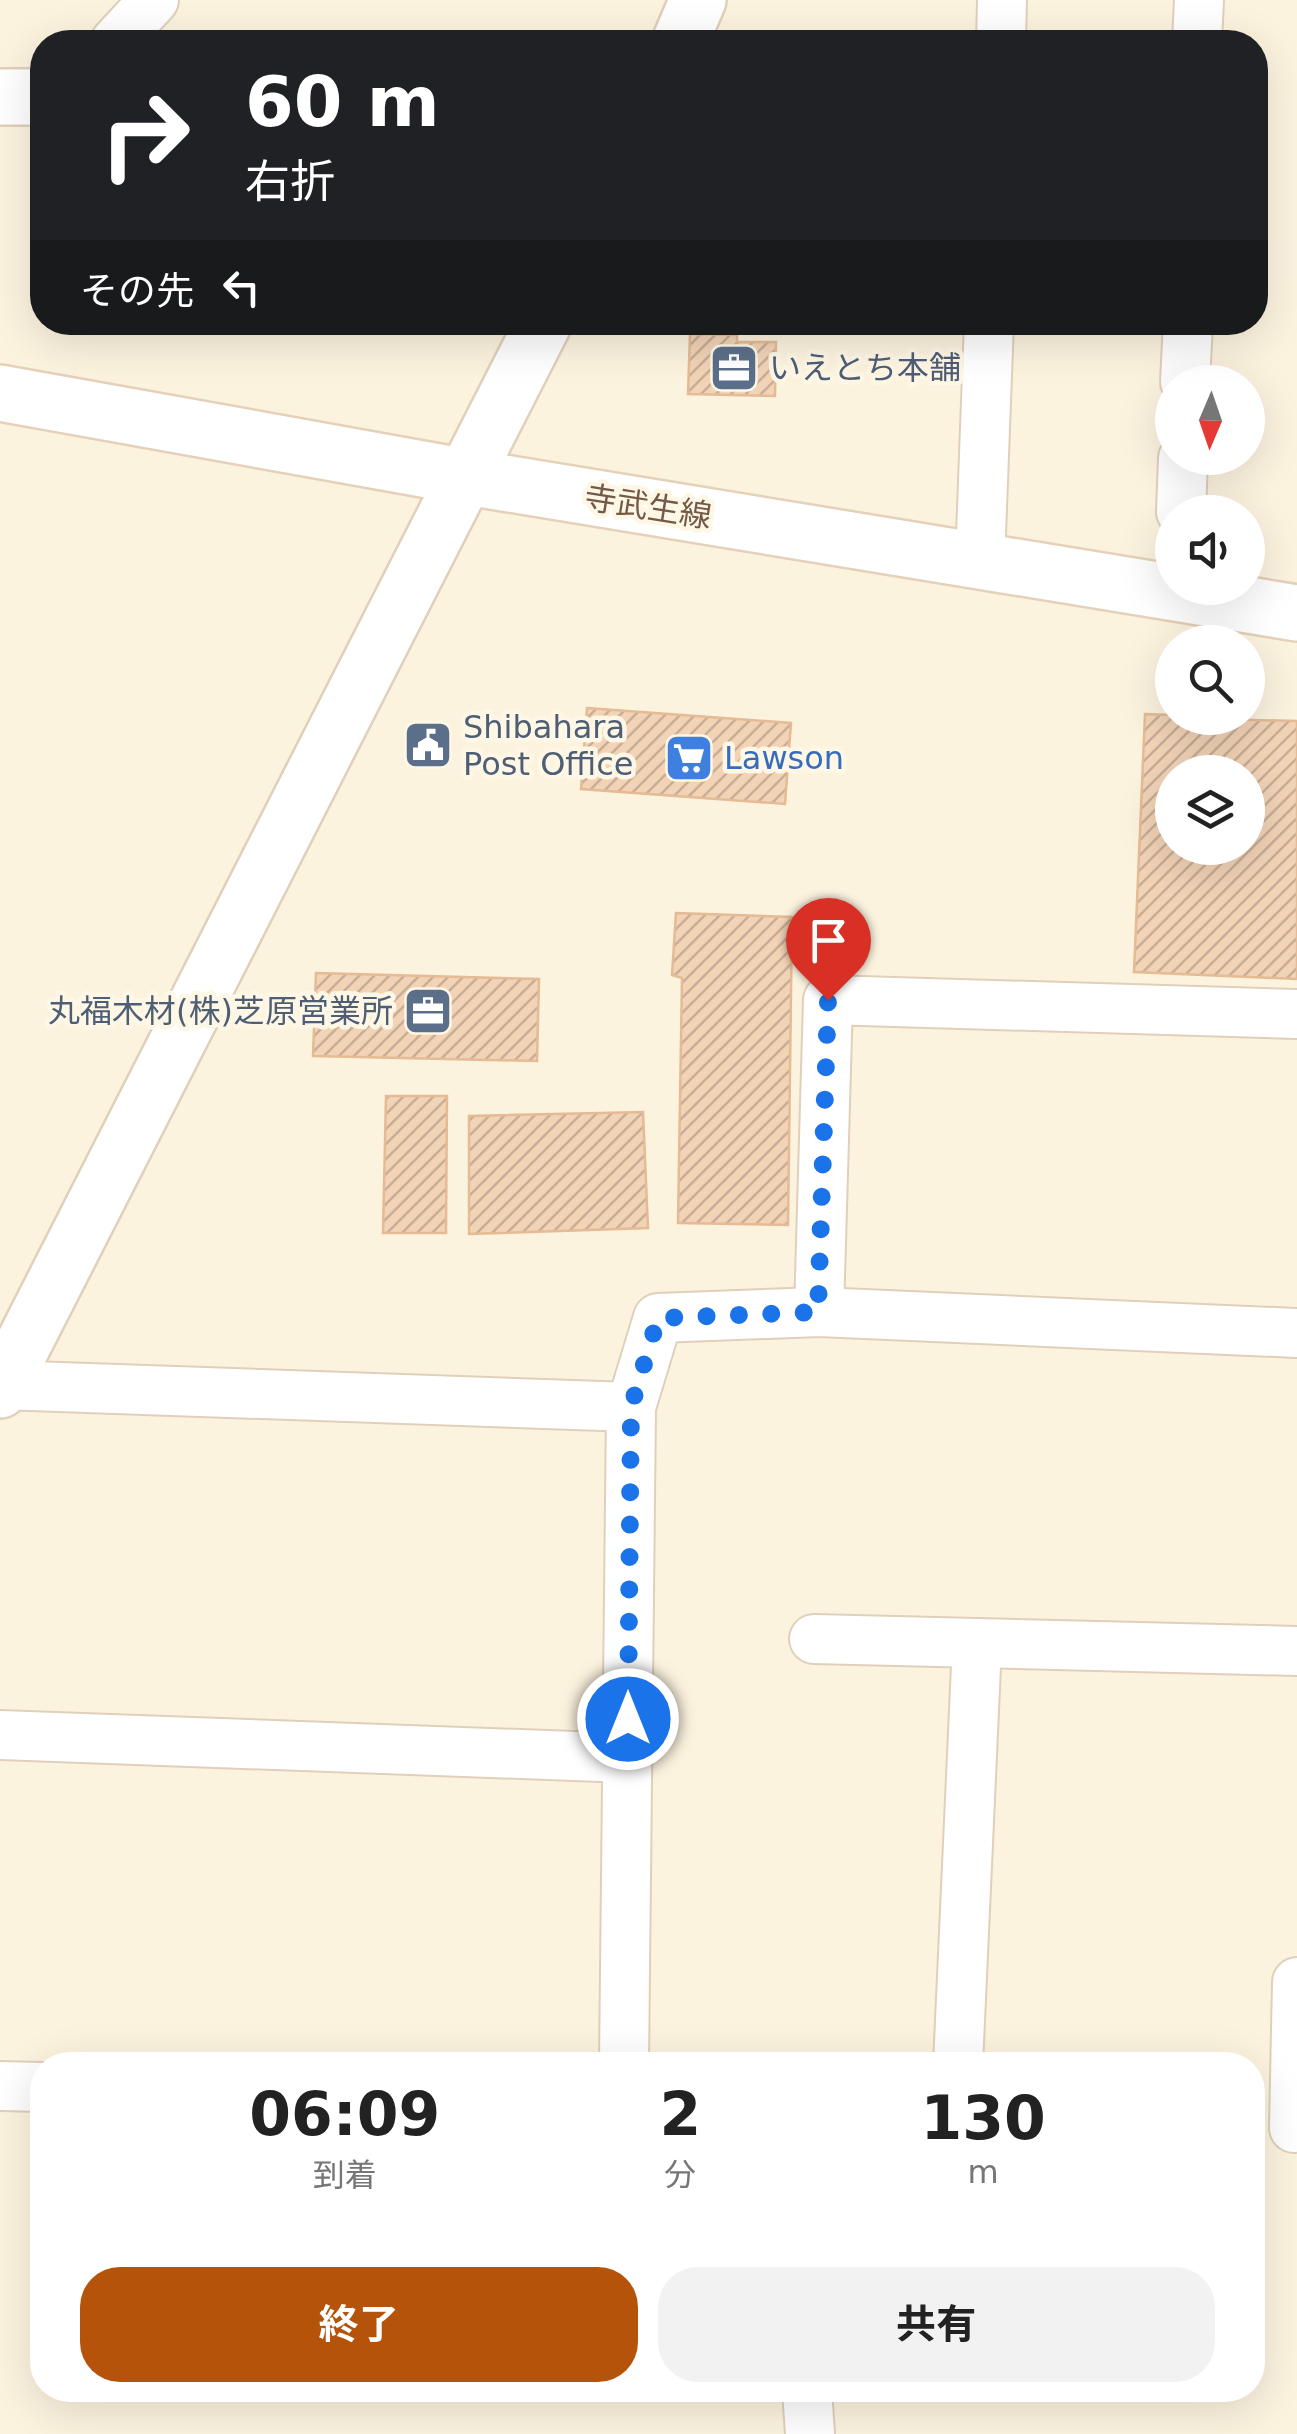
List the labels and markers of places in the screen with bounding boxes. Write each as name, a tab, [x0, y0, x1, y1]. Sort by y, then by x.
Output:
office icon: いえとち本舗	[708, 342, 760, 394]
place label: いえとち本舗	[769, 349, 961, 387]
place label: Shibahara Post Office	[463, 708, 634, 783]
public building icon: Shibahara Post Office	[402, 719, 454, 771]
supermarket icon: Lawson	[663, 732, 715, 784]
place label: Lawson	[724, 739, 844, 777]
pin	[786, 898, 871, 1001]
office icon: 丸福木材(株)芝原営業所	[402, 985, 454, 1037]
place label: 丸福木材(株)芝原営業所	[48, 992, 393, 1030]

